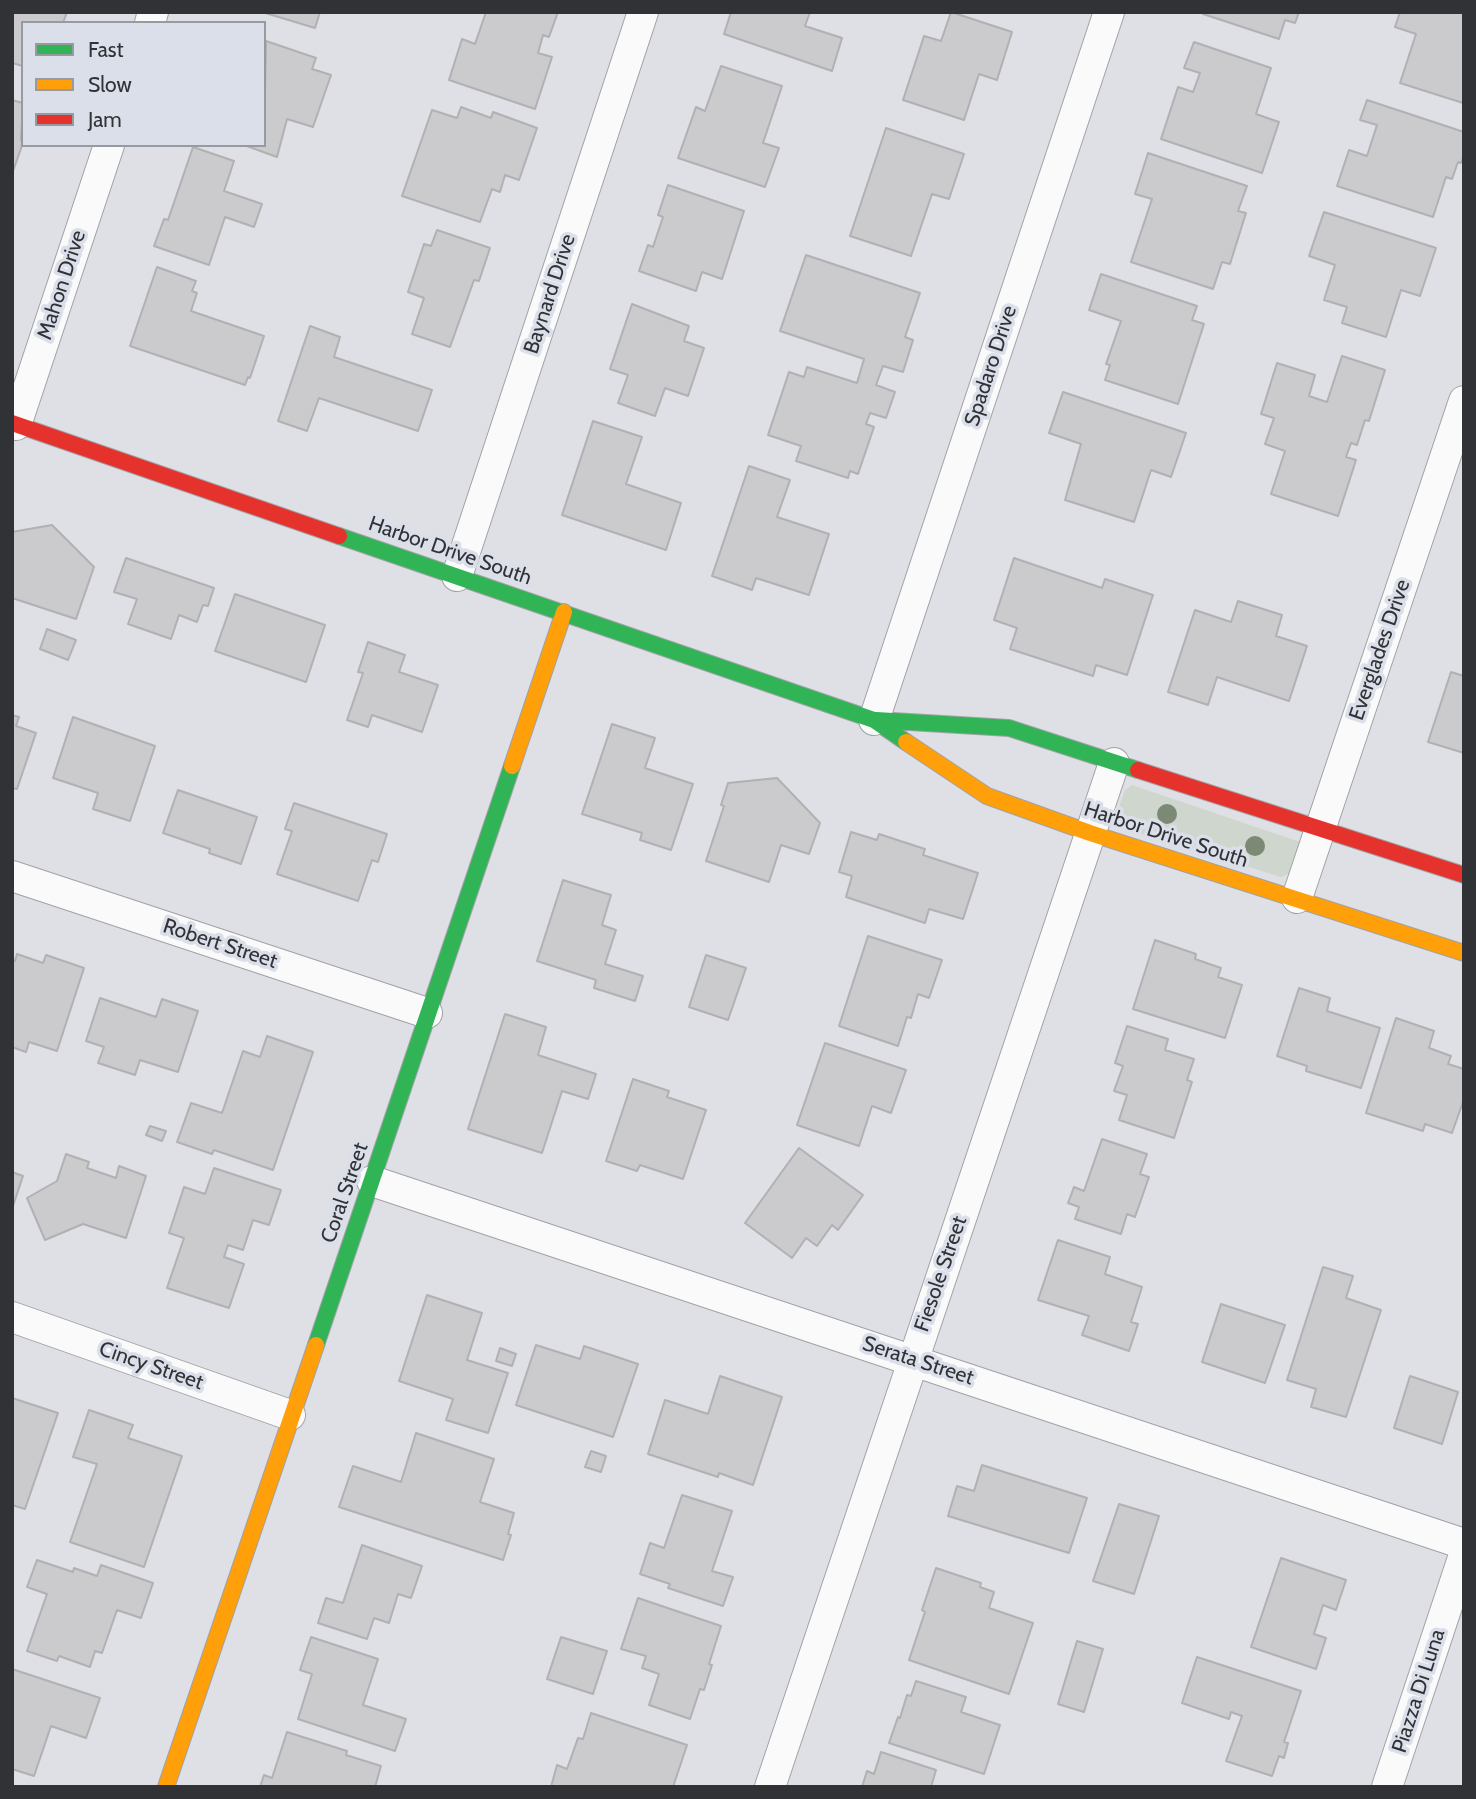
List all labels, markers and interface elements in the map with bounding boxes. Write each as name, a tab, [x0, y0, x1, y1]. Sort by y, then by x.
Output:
legend	[21, 21, 266, 147]
text: Fast	[88, 37, 124, 62]
text: Slow	[88, 72, 132, 97]
text: Jam	[88, 107, 122, 132]
street label: Mahon Drive	[32, 227, 92, 343]
street label: Baynard Drive	[519, 231, 581, 357]
street label: Spadaro Drive	[960, 302, 1022, 430]
street label: Harbor Drive South	[365, 511, 535, 591]
street label: Everglades Drive	[1344, 576, 1416, 724]
street label: Harbor Drive South	[1081, 797, 1251, 873]
street label: Robert Street	[160, 914, 280, 974]
street label: Coral Street	[316, 1140, 374, 1246]
street label: Fiesole Street	[909, 1213, 973, 1335]
street label: Serata Street	[859, 1331, 977, 1391]
street label: Cincy Street	[96, 1336, 206, 1396]
street label: Piazza Di Luna	[1387, 1626, 1451, 1756]

